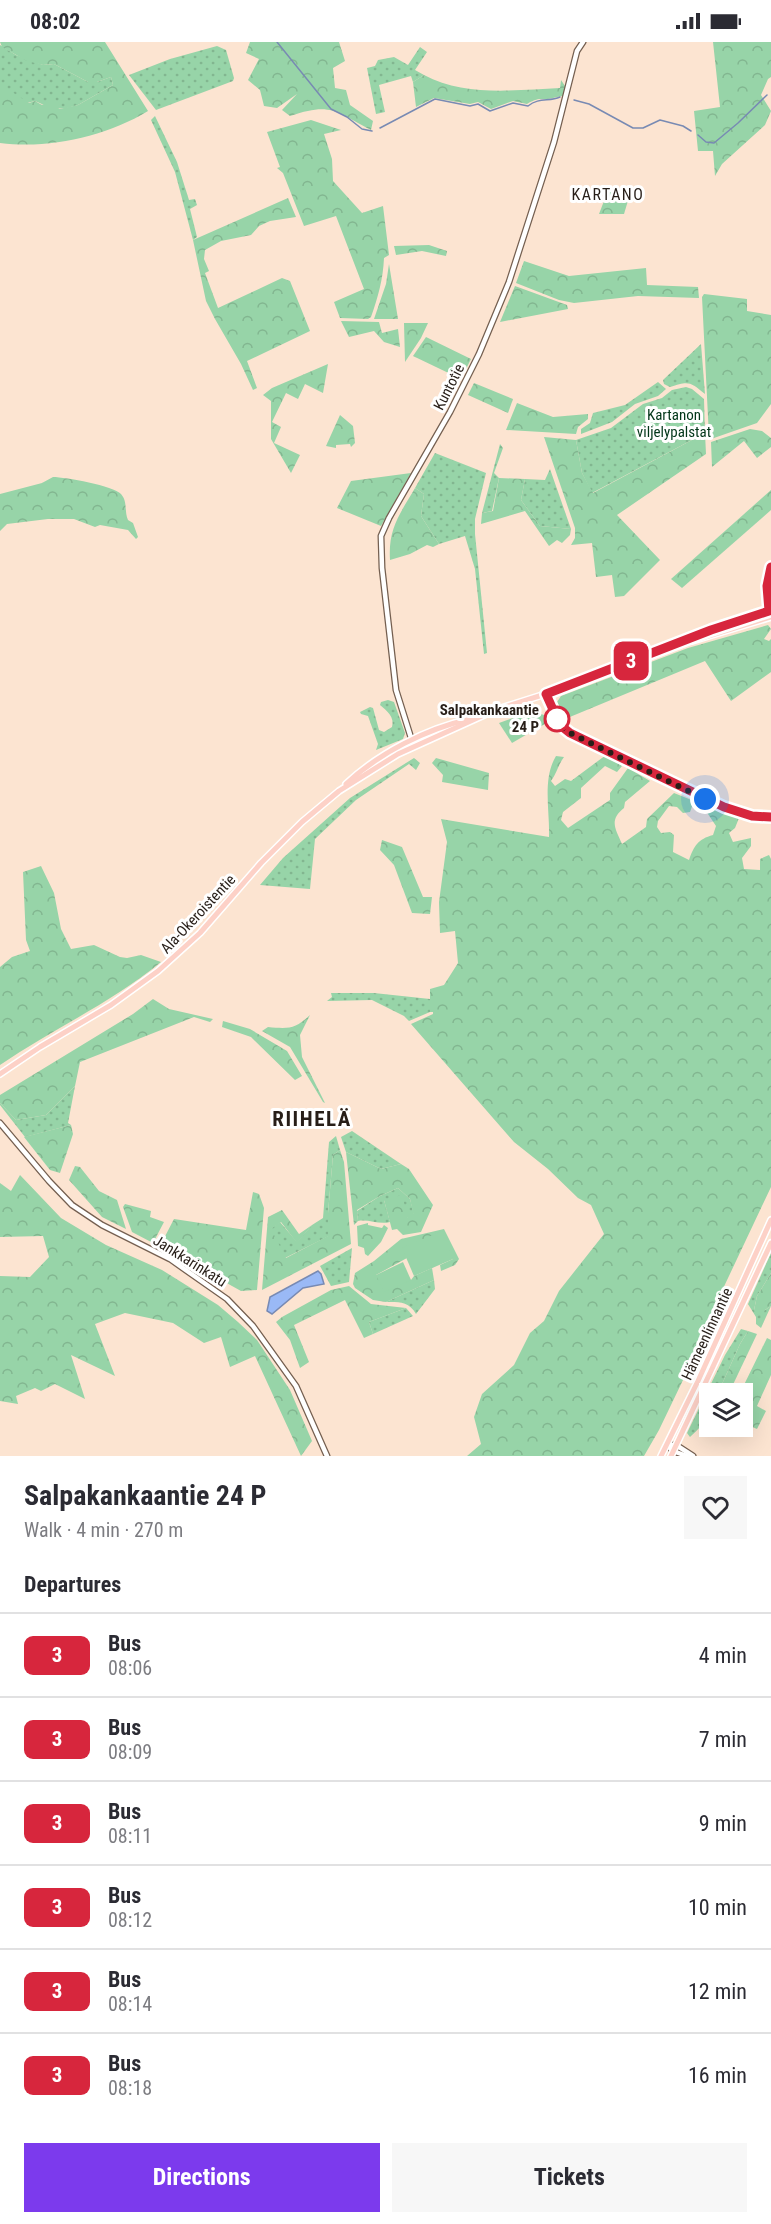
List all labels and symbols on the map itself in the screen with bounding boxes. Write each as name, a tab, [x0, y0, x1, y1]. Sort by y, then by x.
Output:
district label: KARTANO	[572, 185, 644, 204]
street label: Kuntotie	[430, 361, 468, 413]
park label: Kartanon viljelypalstat	[637, 406, 711, 441]
line badge: 3	[612, 642, 650, 680]
place label: Salpakankaantie 24 P	[440, 701, 539, 736]
marker: Salpakankaantie 24 P	[544, 706, 570, 732]
your location	[690, 784, 720, 814]
street label: Ala-Okeroistentie	[157, 871, 239, 957]
district label: RIIHELÄ	[272, 1107, 352, 1131]
street label: Jankkarinkatu	[150, 1231, 230, 1291]
street label: Hämeenlinnantie	[678, 1285, 736, 1383]

